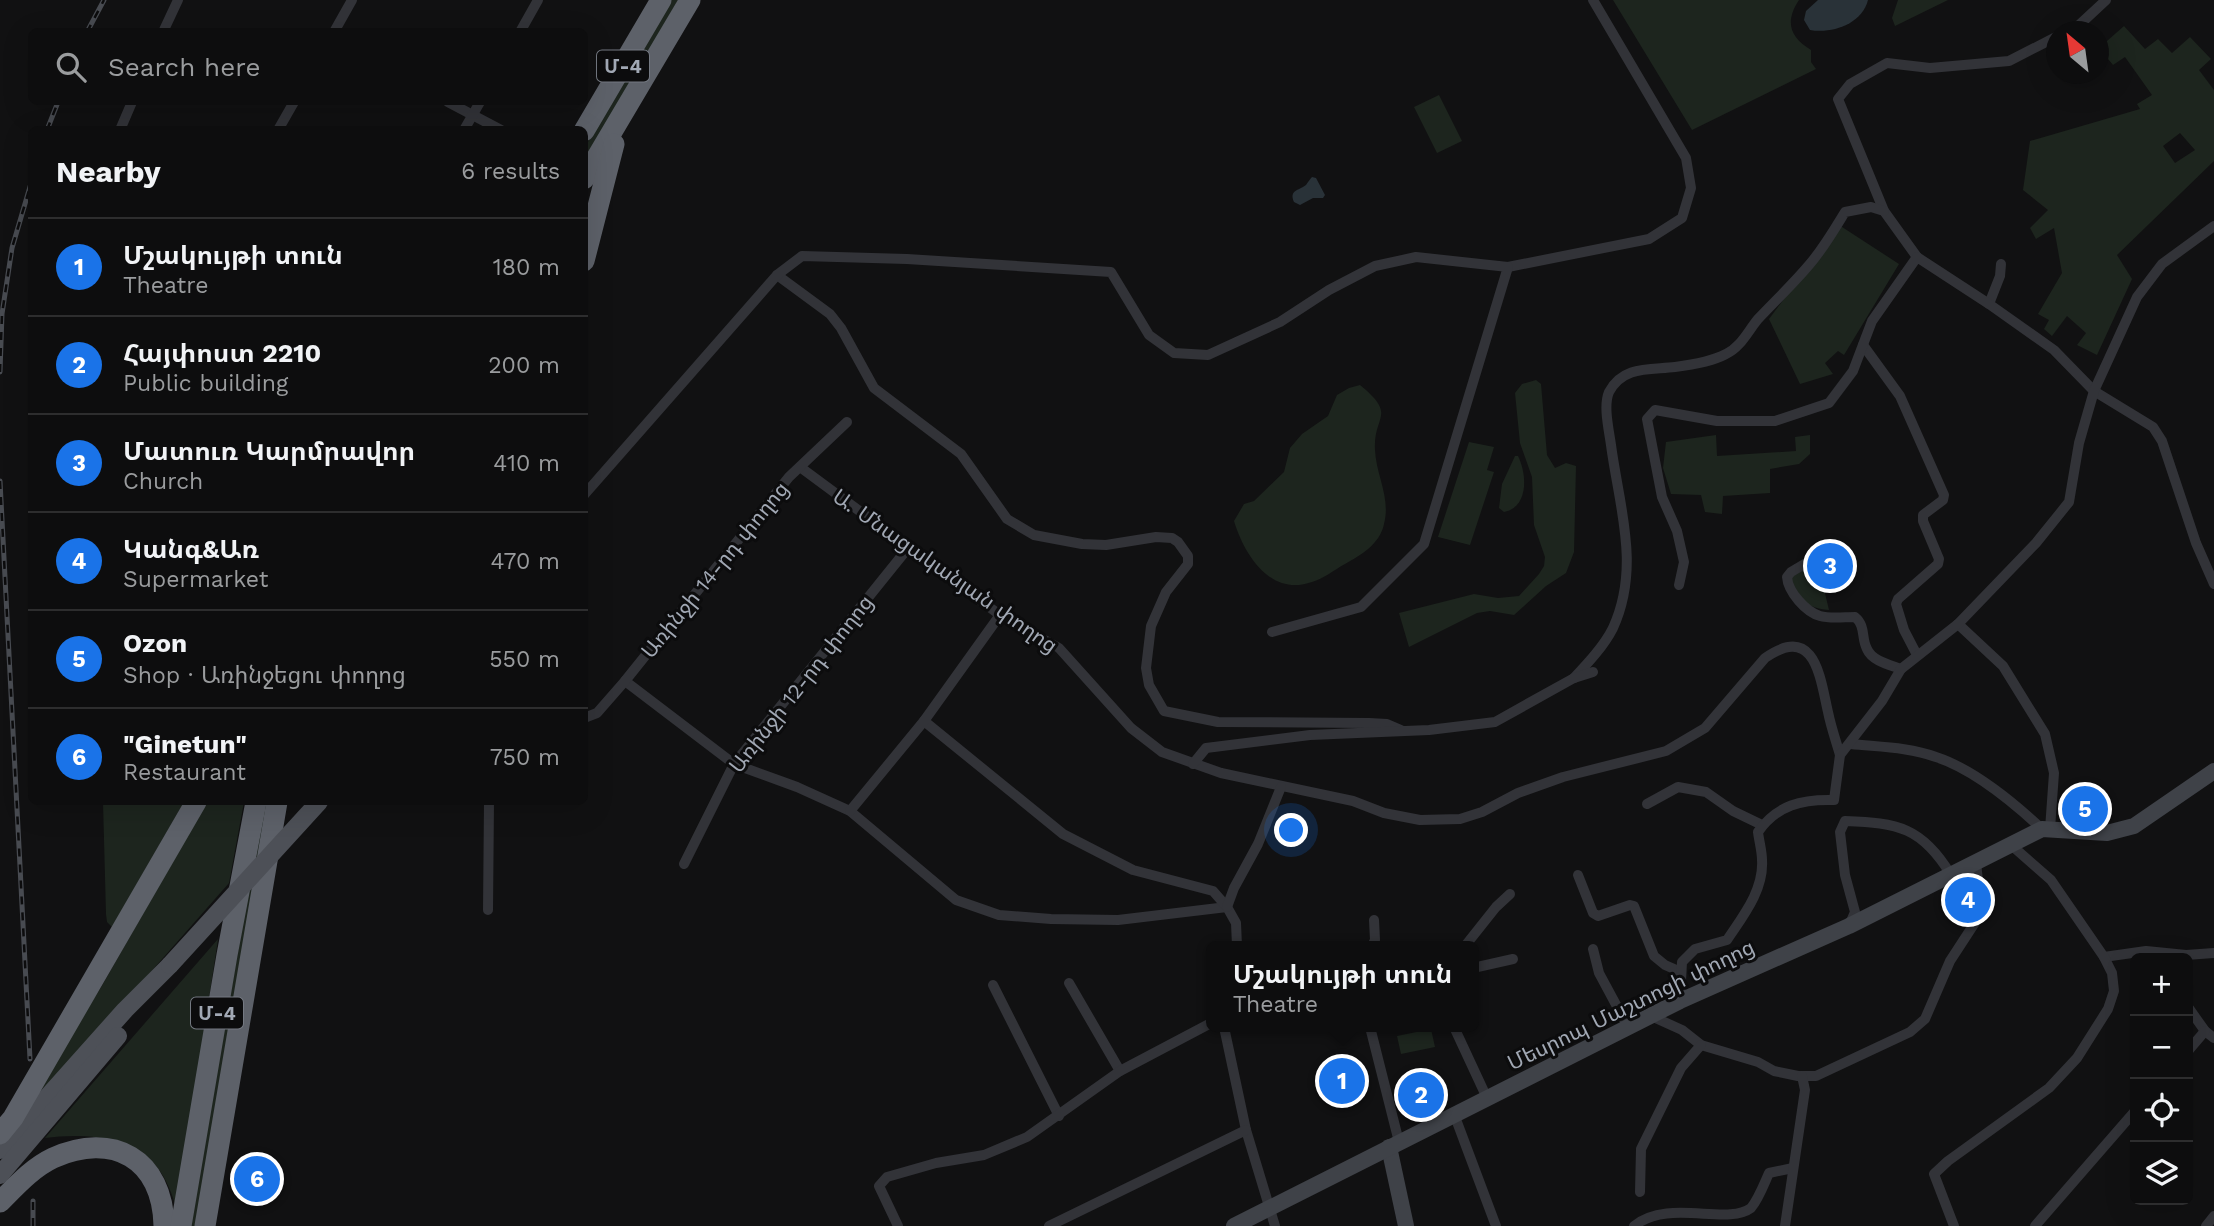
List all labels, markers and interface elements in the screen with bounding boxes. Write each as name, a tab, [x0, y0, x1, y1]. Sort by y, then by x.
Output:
north arrow	[2046, 21, 2109, 84]
search box	[28, 28, 588, 105]
icon: search	[52, 48, 90, 86]
road number: Մ-4	[597, 50, 649, 82]
text: Search here	[108, 52, 260, 82]
text: Nearby	[56, 154, 161, 189]
text: 6 results	[461, 158, 560, 185]
text: Մշակույթի տուն	[123, 240, 343, 270]
text: 1	[74, 254, 84, 281]
text: 180 m	[493, 254, 560, 281]
text: Theatre	[123, 272, 208, 299]
text: Հայփոստ 2210	[123, 338, 321, 368]
text: 2	[72, 352, 86, 379]
text: 200 m	[488, 352, 560, 379]
text: Public building	[123, 370, 288, 397]
text: Մատուռ Կարմրավոր	[123, 436, 415, 466]
text: 3	[72, 450, 86, 477]
text: 410 m	[493, 450, 560, 477]
text: Church	[123, 468, 203, 495]
street label: Առինջի 14-րդ փողոց	[636, 476, 794, 663]
street label: Ա. Մնացականյան փողոց	[828, 483, 1063, 658]
text: Կանգ&Առ	[123, 534, 259, 564]
pin: 3	[1807, 540, 1853, 592]
text: 4	[72, 548, 86, 575]
text: 470 m	[491, 548, 560, 575]
text: Supermarket	[123, 566, 268, 593]
street label: Առինջի 12-րդ փողոց	[723, 590, 878, 778]
text: Ozon	[123, 628, 187, 658]
text: 5	[72, 646, 86, 673]
text: 550 m	[489, 646, 560, 673]
text: Shop · Առինջեցու փողոց	[123, 662, 406, 689]
text: "Ginetun"	[123, 729, 247, 759]
text: 6	[72, 744, 86, 771]
text: 750 m	[490, 744, 560, 771]
text: Restaurant	[123, 759, 246, 786]
pin: 5	[2062, 783, 2108, 835]
your location	[1274, 813, 1308, 847]
pin: 4	[1945, 874, 1991, 926]
street label: Մեսրոպ Մաշտոցի փողոց	[1503, 934, 1758, 1075]
popup	[1206, 941, 1479, 1032]
map controls	[2130, 953, 2193, 1205]
button: +	[2130, 953, 2193, 1016]
text: Մշակույթի տուն	[1233, 959, 1452, 989]
text: Theatre	[1233, 991, 1318, 1018]
road number: Մ-4	[191, 998, 243, 1028]
button: −	[2130, 1016, 2193, 1079]
pin: 1	[1319, 1055, 1365, 1107]
pin: 2	[1398, 1069, 1444, 1121]
button: locate	[2130, 1079, 2193, 1142]
button: layers	[2130, 1142, 2193, 1205]
pin: 6	[234, 1153, 280, 1205]

